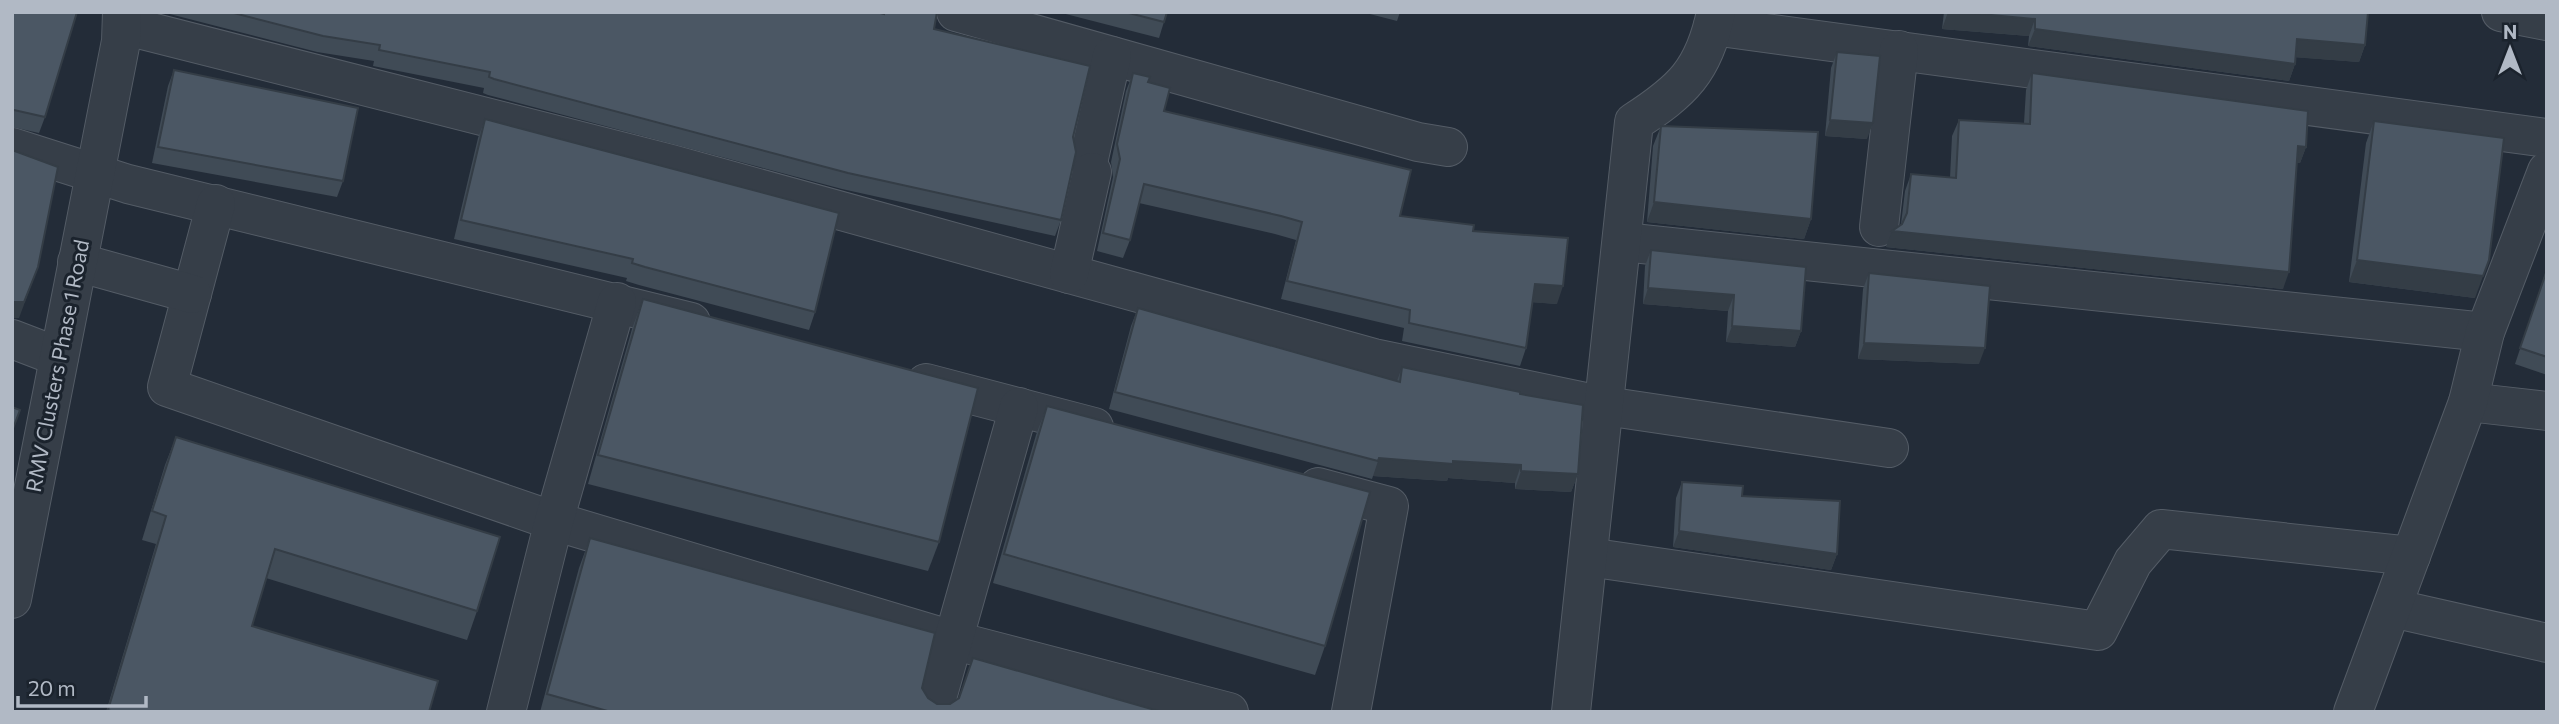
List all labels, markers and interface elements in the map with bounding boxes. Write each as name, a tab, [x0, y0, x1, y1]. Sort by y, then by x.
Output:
north arrow	[2475, 14, 2545, 84]
text: N	[2503, 20, 2517, 43]
street label: RMV Clusters Phase 1 Road	[20, 237, 93, 494]
scale bar	[18, 664, 145, 708]
text: 20 m	[28, 675, 76, 700]

